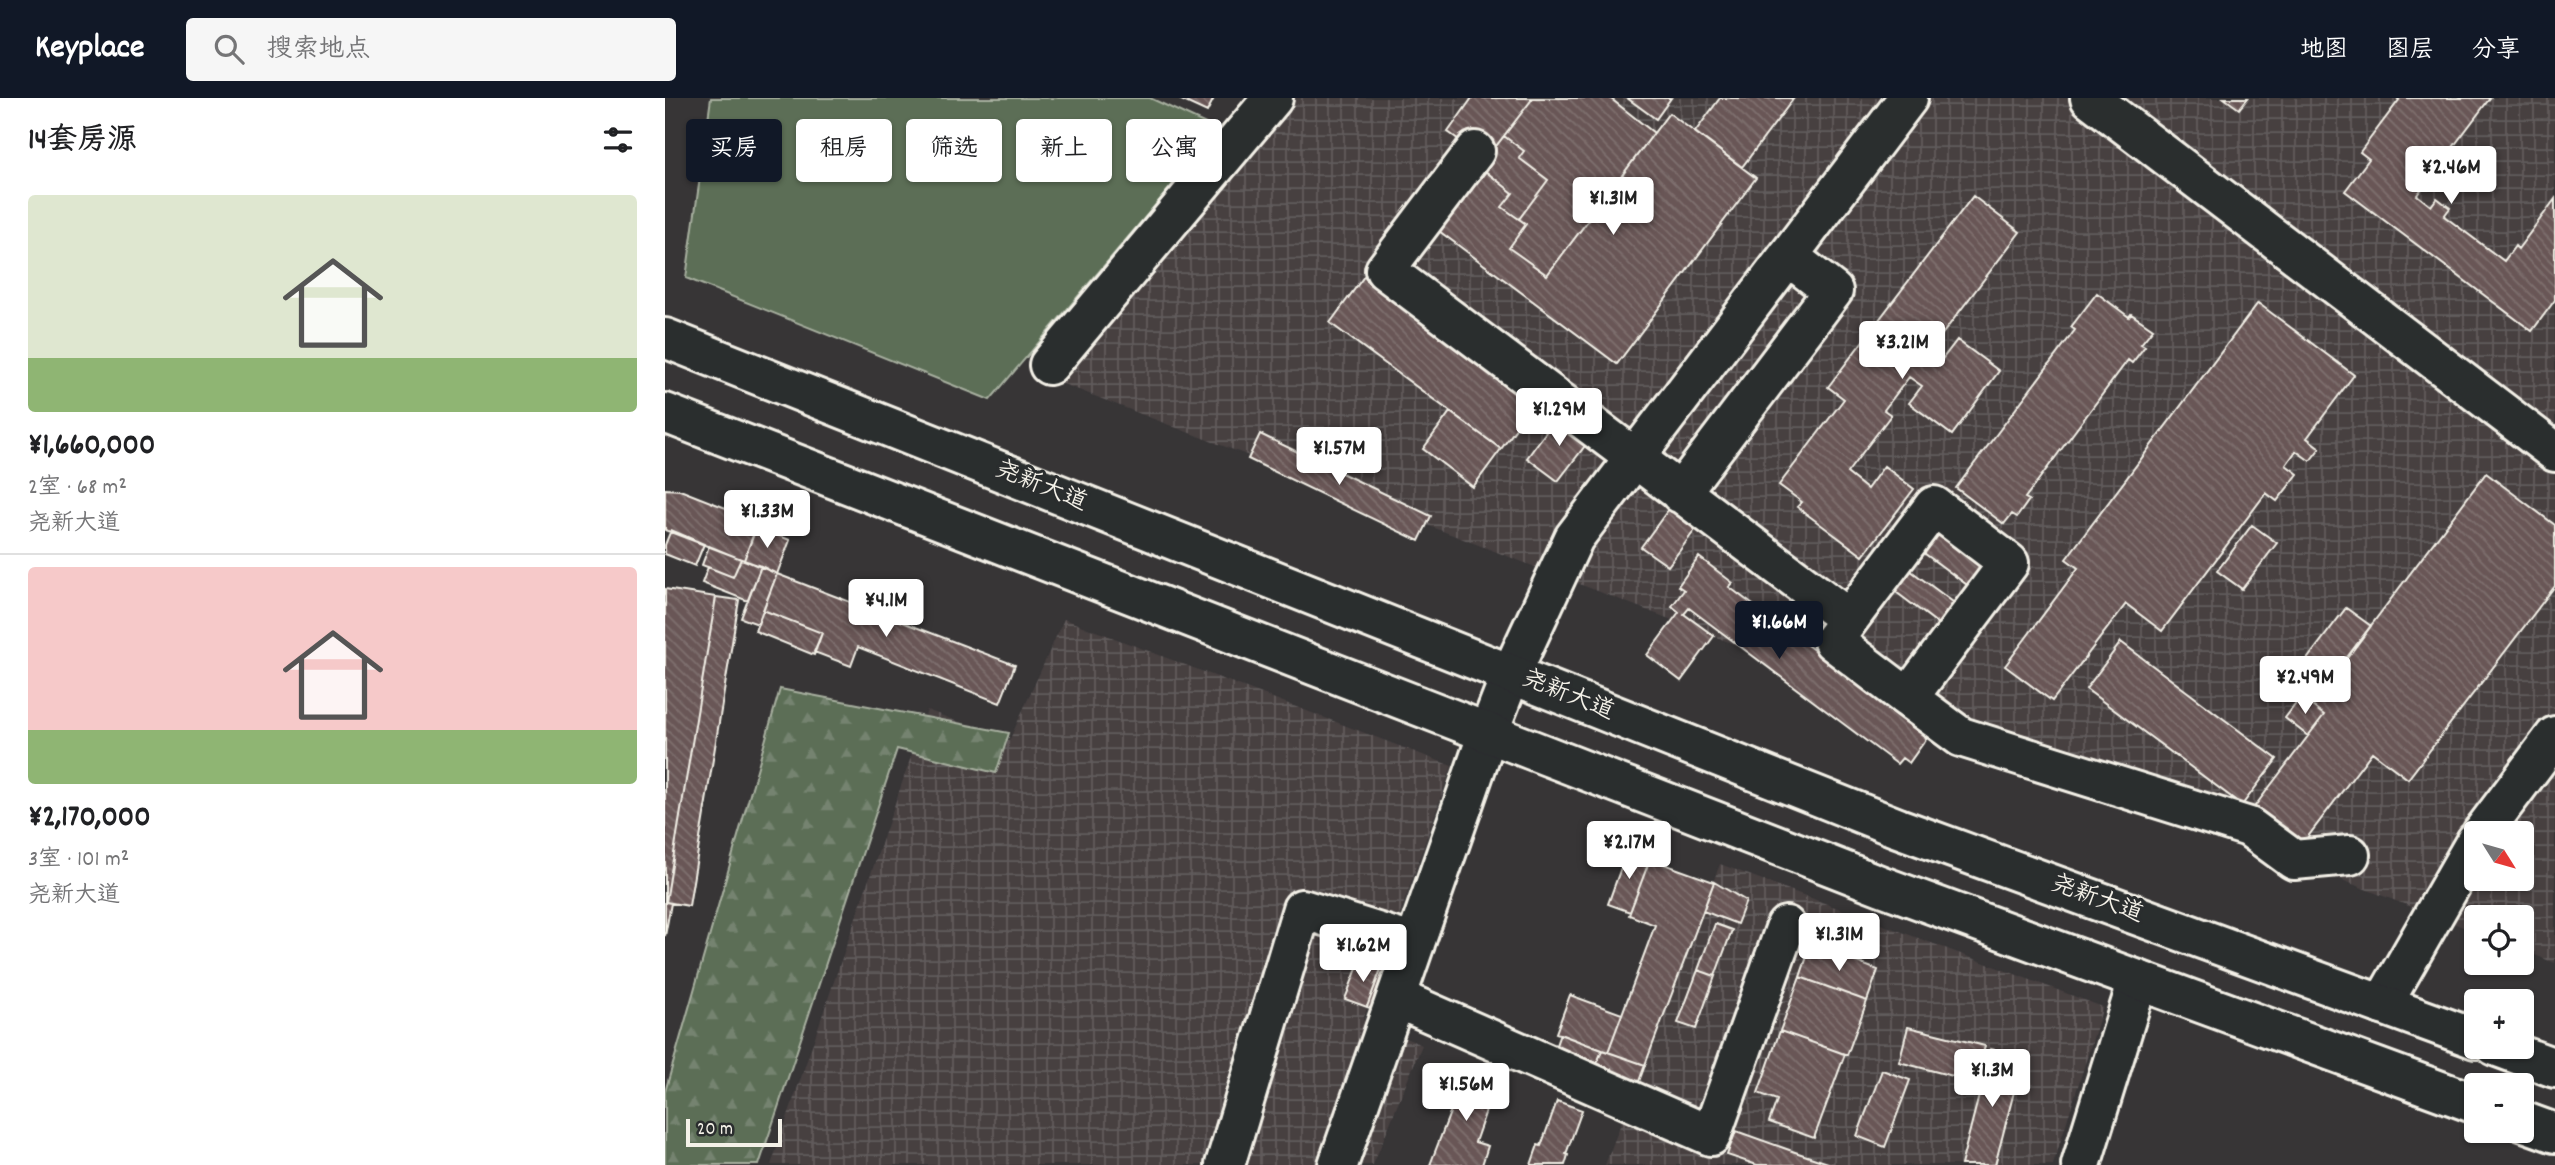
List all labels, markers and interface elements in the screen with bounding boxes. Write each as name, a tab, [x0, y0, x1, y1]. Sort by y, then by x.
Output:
search box	[186, 18, 676, 81]
text: Keyplace	[35, 26, 144, 73]
icon: search	[210, 30, 248, 68]
text: 搜索地点	[266, 32, 370, 69]
text: 地图	[2300, 34, 2348, 68]
text: 图层	[2386, 34, 2434, 68]
text: 分享	[2472, 34, 2520, 68]
chip: 买房	[686, 119, 782, 182]
chip: 租房	[796, 119, 892, 182]
chip: 筛选	[906, 119, 1002, 182]
chip: 新上	[1016, 119, 1112, 182]
chip: 公寓	[1126, 119, 1222, 182]
text: 14套房源	[28, 121, 137, 164]
icon: filters	[599, 121, 637, 159]
pin: ¥2.46M	[2394, 146, 2508, 206]
text: ¥2.46M	[2421, 152, 2481, 185]
pin: ¥1.31M	[1556, 178, 1670, 237]
text: ¥1.31M	[1589, 183, 1637, 216]
icon: home	[270, 240, 396, 366]
pin: ¥3.21M	[1845, 322, 1959, 381]
text: ¥3.21M	[1875, 327, 1929, 360]
pin: ¥1.29M	[1502, 388, 1616, 448]
text: ¥1.29M	[1532, 394, 1586, 427]
text: ¥1,660,000	[28, 426, 155, 469]
pin: ¥1.57M	[1282, 428, 1396, 487]
text: ¥1.57M	[1313, 433, 1365, 466]
street label: 尧新大道	[990, 453, 1092, 521]
text: 2室 · 68 m²	[28, 472, 127, 505]
pin: ¥1.33M	[710, 490, 824, 550]
text: ¥1.33M	[740, 496, 794, 529]
text: 尧新大道	[28, 508, 120, 541]
pin: ¥4.1M	[837, 580, 935, 639]
text: ¥4.1M	[864, 585, 908, 618]
pin: ¥1.66M	[1722, 602, 1836, 661]
text: ¥1.66M	[1751, 607, 1807, 640]
icon: home	[270, 612, 396, 738]
pin: ¥2.49M	[2248, 656, 2362, 716]
street label: 尧新大道	[1517, 662, 1619, 730]
text: ¥2.49M	[2276, 662, 2334, 695]
text: ¥2,170,000	[28, 798, 151, 841]
north arrow	[2464, 821, 2534, 891]
map controls	[2464, 821, 2534, 1143]
pin: ¥2.17M	[1572, 822, 1686, 881]
text: ¥2.17M	[1603, 827, 1655, 860]
text: 3室 · 101 m²	[28, 844, 129, 877]
street label: 尧新大道	[2046, 868, 2148, 932]
text: 尧新大道	[28, 880, 120, 913]
button: locate	[2464, 905, 2534, 975]
pin: ¥1.31M	[1782, 914, 1896, 973]
text: ¥1.31M	[1815, 919, 1863, 952]
pin: ¥1.62M	[1306, 924, 1420, 984]
text: ¥1.62M	[1336, 930, 1390, 963]
button: +	[2464, 989, 2534, 1059]
pin: ¥1.3M	[1943, 1049, 2041, 1109]
text: ¥1.3M	[1970, 1055, 2014, 1088]
pin: ¥1.56M	[1409, 1063, 1523, 1123]
text: ¥1.56M	[1438, 1069, 1494, 1102]
button: −	[2464, 1073, 2534, 1143]
scale bar	[686, 1116, 782, 1148]
text: 20 m	[697, 1117, 733, 1144]

